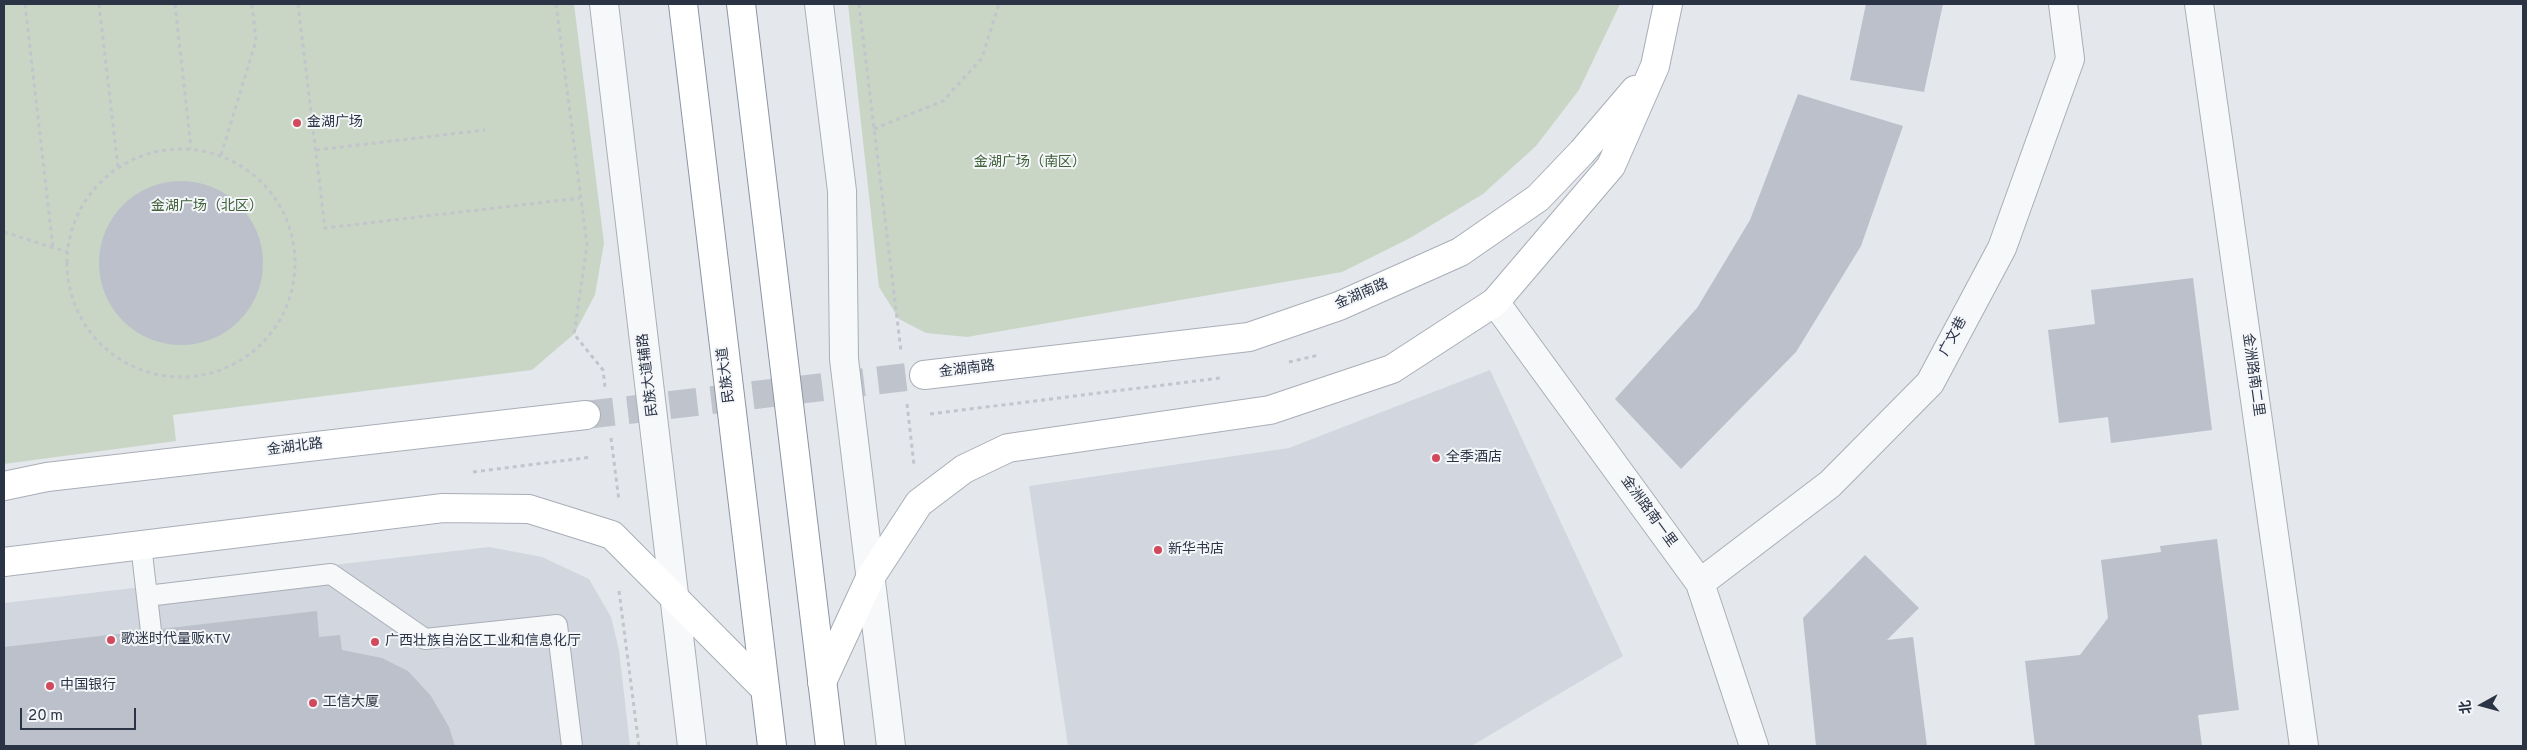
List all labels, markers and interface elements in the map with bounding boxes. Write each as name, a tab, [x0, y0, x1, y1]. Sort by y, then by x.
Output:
place label: 金湖广场	[307, 115, 363, 131]
marker: 金湖广场	[291, 117, 303, 129]
park label: 金湖广场（南区）	[974, 155, 1086, 171]
park label: 金湖广场（北区）	[151, 199, 263, 215]
street label: 金湖南路	[1333, 276, 1391, 314]
street label: 广文巷	[1937, 315, 1971, 359]
street label: 民族大道辅路	[636, 332, 662, 418]
street label: 金洲路南二里	[2238, 332, 2266, 418]
street label: 民族大道	[715, 346, 739, 404]
street label: 金湖南路	[938, 358, 996, 382]
street label: 金湖北路	[266, 436, 324, 460]
place label: 全季酒店	[1446, 450, 1502, 466]
marker: 全季酒店	[1430, 452, 1442, 464]
street label: 金洲路南一里	[1617, 473, 1679, 551]
place label: 新华书店	[1168, 542, 1224, 558]
marker: 新华书店	[1152, 544, 1164, 556]
place label: 歌迷时代量贩KTV	[121, 632, 231, 648]
marker: 歌迷时代量贩KTV	[105, 634, 117, 646]
place label: 广西壮族自治区工业和信息化厅	[385, 634, 581, 650]
marker: 广西壮族自治区工业和信息化厅	[369, 636, 381, 648]
place label: 中国银行	[60, 678, 116, 694]
marker: 中国银行	[44, 680, 56, 692]
north arrow	[2457, 680, 2507, 730]
place label: 工信大厦	[323, 695, 379, 711]
marker: 工信大厦	[307, 697, 319, 709]
scale bar	[22, 698, 139, 730]
text: 北	[2457, 699, 2476, 715]
text: 20 m	[28, 707, 63, 726]

